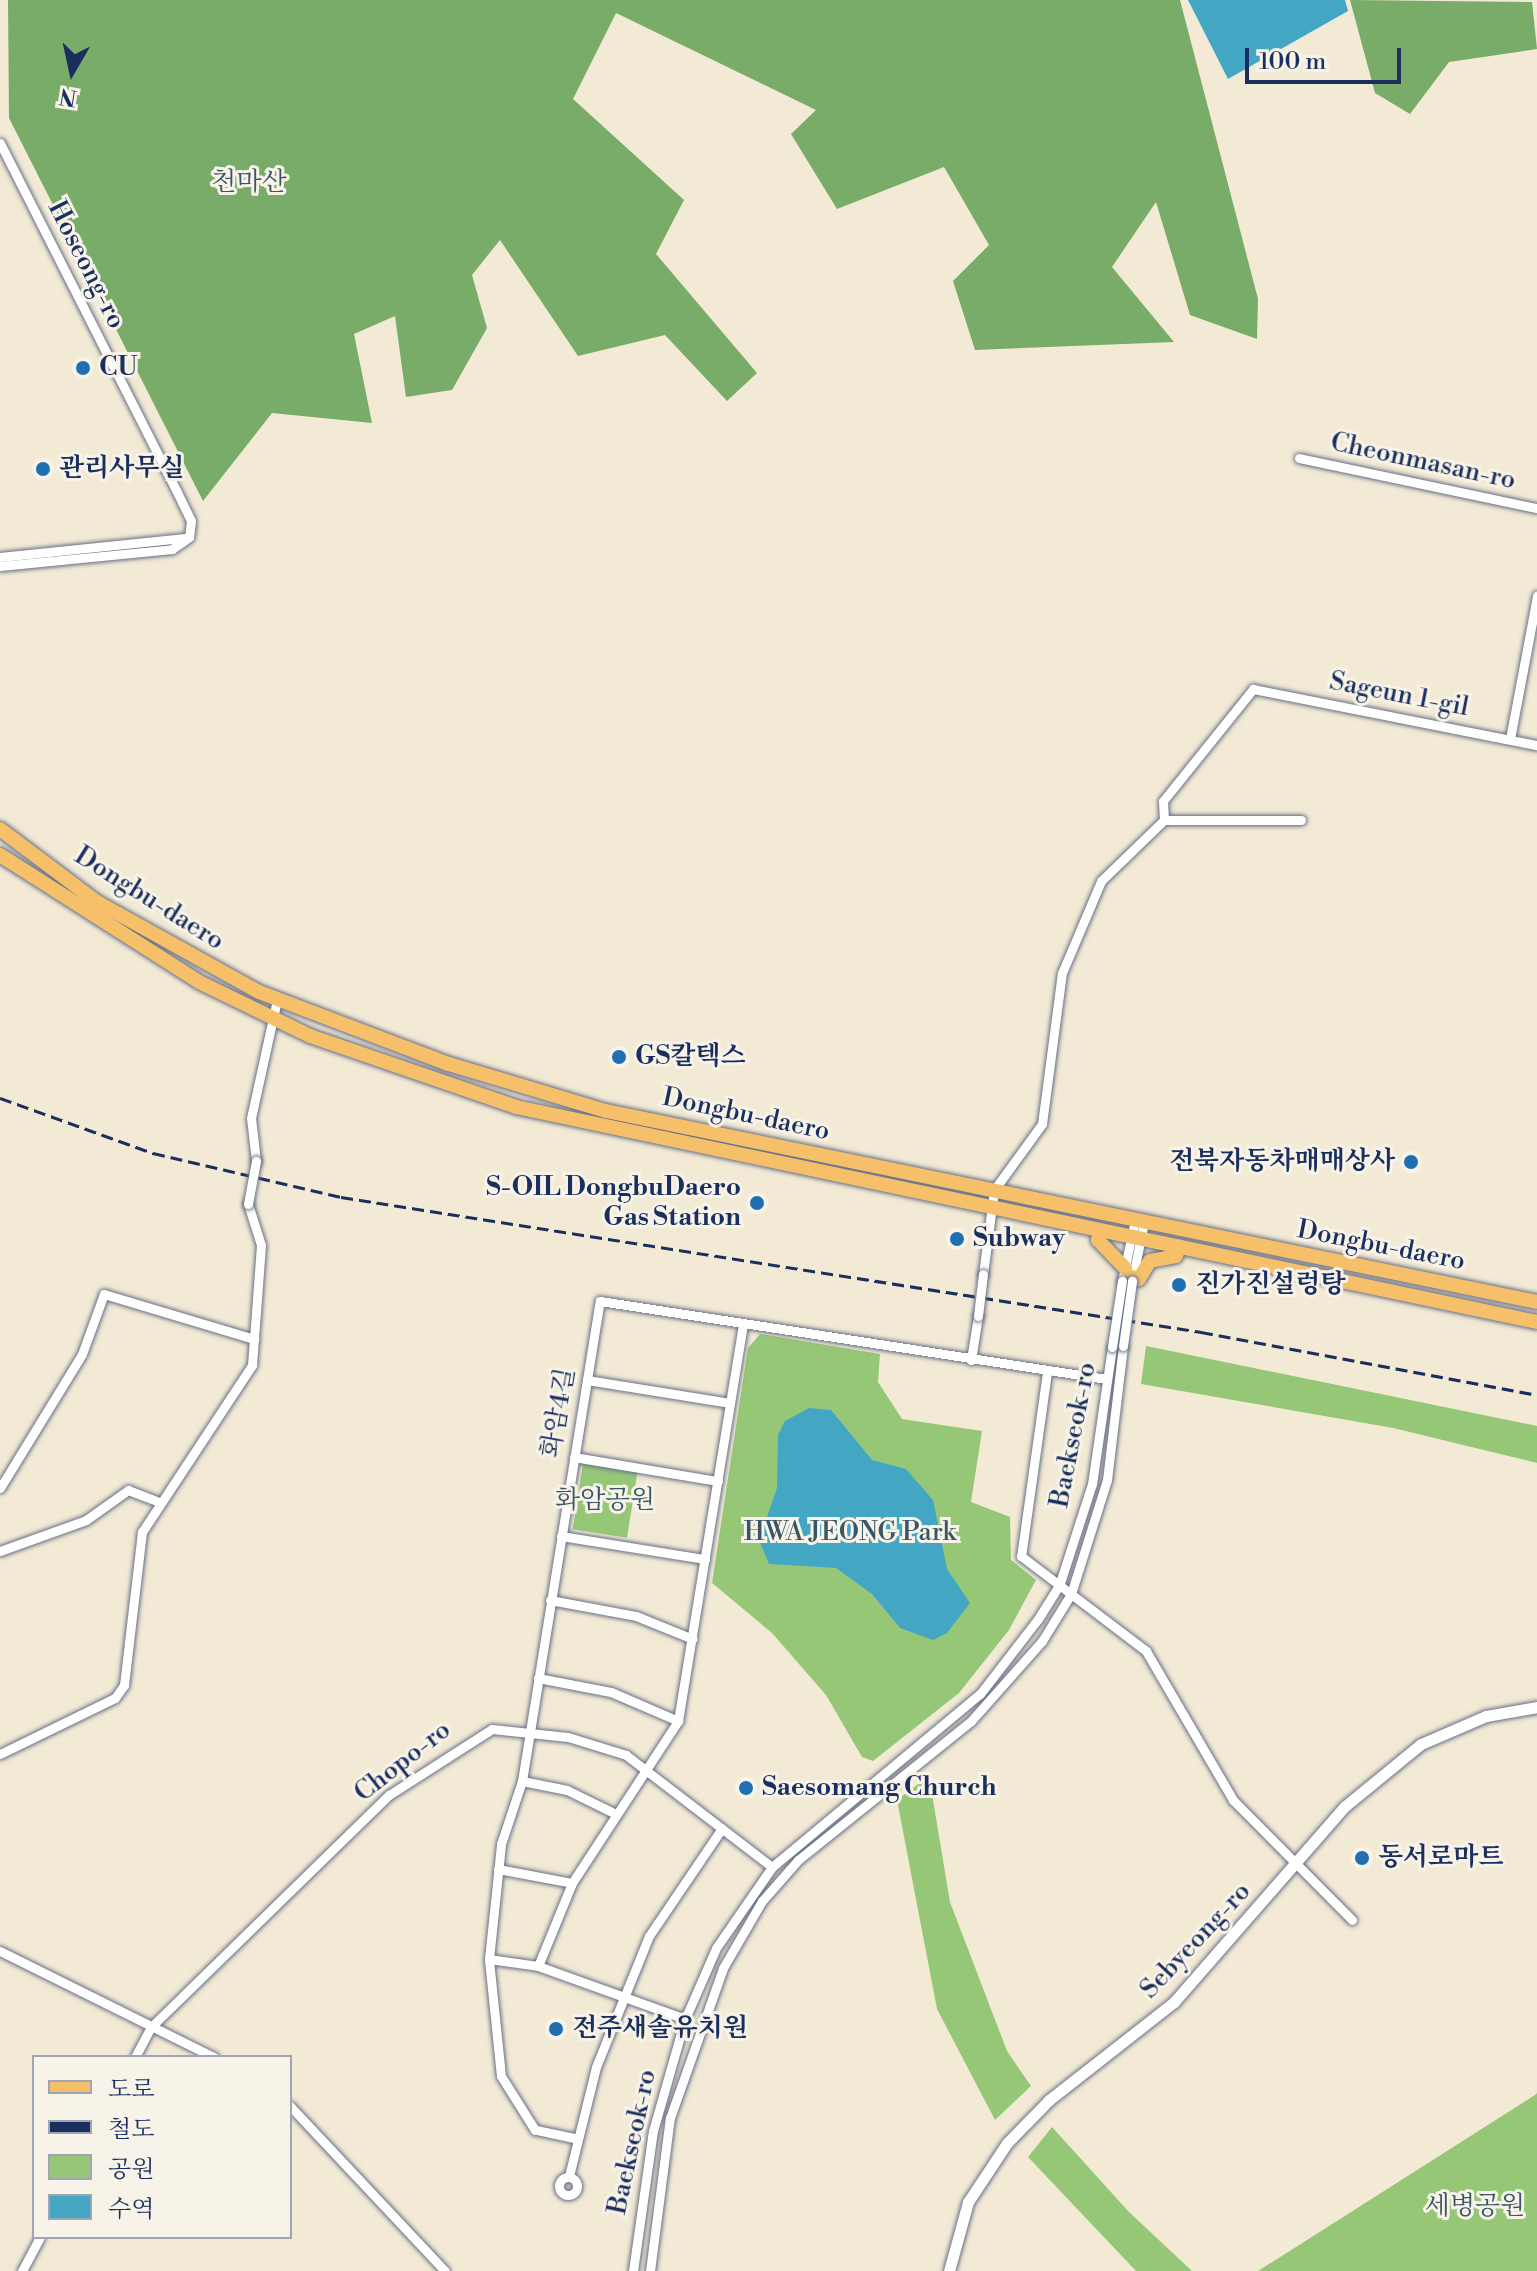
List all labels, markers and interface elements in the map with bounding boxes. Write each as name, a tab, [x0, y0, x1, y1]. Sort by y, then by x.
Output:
north arrow	[32, 32, 112, 112]
scale bar	[1249, 32, 1405, 82]
text: 100 m	[1259, 47, 1326, 77]
text: N	[57, 82, 79, 111]
park label: 천마산	[211, 167, 287, 199]
street label: Hoseong-ro	[40, 196, 132, 334]
place label: CU	[99, 352, 138, 384]
marker: CU	[74, 359, 92, 377]
street label: Cheonmasan-ro	[1328, 427, 1518, 497]
place label: 관리사무실	[59, 453, 185, 485]
marker: 관리사무실	[34, 460, 52, 478]
street label: Sageun 1-gil	[1327, 666, 1471, 724]
street label: Dongbu-daero	[69, 841, 229, 957]
place label: GS칼텍스	[635, 1041, 746, 1073]
marker: GS칼텍스	[610, 1048, 628, 1066]
street label: Dongbu-daero	[659, 1082, 833, 1148]
place label: 전북자동차매매상사	[1169, 1146, 1395, 1178]
marker: 전북자동차매매상사	[1402, 1153, 1420, 1171]
place label: S-OIL DongbuDaero Gas Station	[486, 1172, 741, 1234]
marker: S-OIL DongbuDaero Gas Station	[748, 1194, 766, 1212]
street label: Dongbu-daero	[1294, 1214, 1468, 1278]
place label: Subway	[973, 1223, 1065, 1255]
marker: Subway	[948, 1230, 966, 1248]
place label: 진가진설렁탕	[1195, 1269, 1346, 1301]
marker: 진가진설렁탕	[1170, 1276, 1188, 1294]
street label: Baekseok-ro	[1045, 1360, 1103, 1510]
street label: 화암4길	[536, 1366, 582, 1460]
park label: 화암공원	[555, 1485, 655, 1517]
park label: HWA JEONG Park	[744, 1517, 956, 1549]
street label: Chopo-ro	[349, 1715, 457, 1809]
place label: Saesomang Church	[762, 1772, 997, 1804]
marker: Saesomang Church	[737, 1779, 755, 1797]
place label: 동서로마트	[1378, 1842, 1504, 1874]
marker: 동서로마트	[1353, 1849, 1371, 1867]
street label: Sebyeong-ro	[1134, 1877, 1258, 2005]
place label: 전주새솔유치원	[572, 2013, 748, 2045]
marker: 전주새솔유치원	[547, 2020, 565, 2038]
legend	[32, 2055, 292, 2239]
street label: Baekseok-ro	[602, 2067, 664, 2217]
text: 도로	[108, 2075, 154, 2105]
text: 철도	[108, 2115, 154, 2145]
text: 공원	[108, 2155, 154, 2185]
park label: 세병공원	[1425, 2191, 1525, 2223]
text: 수역	[108, 2195, 154, 2225]

